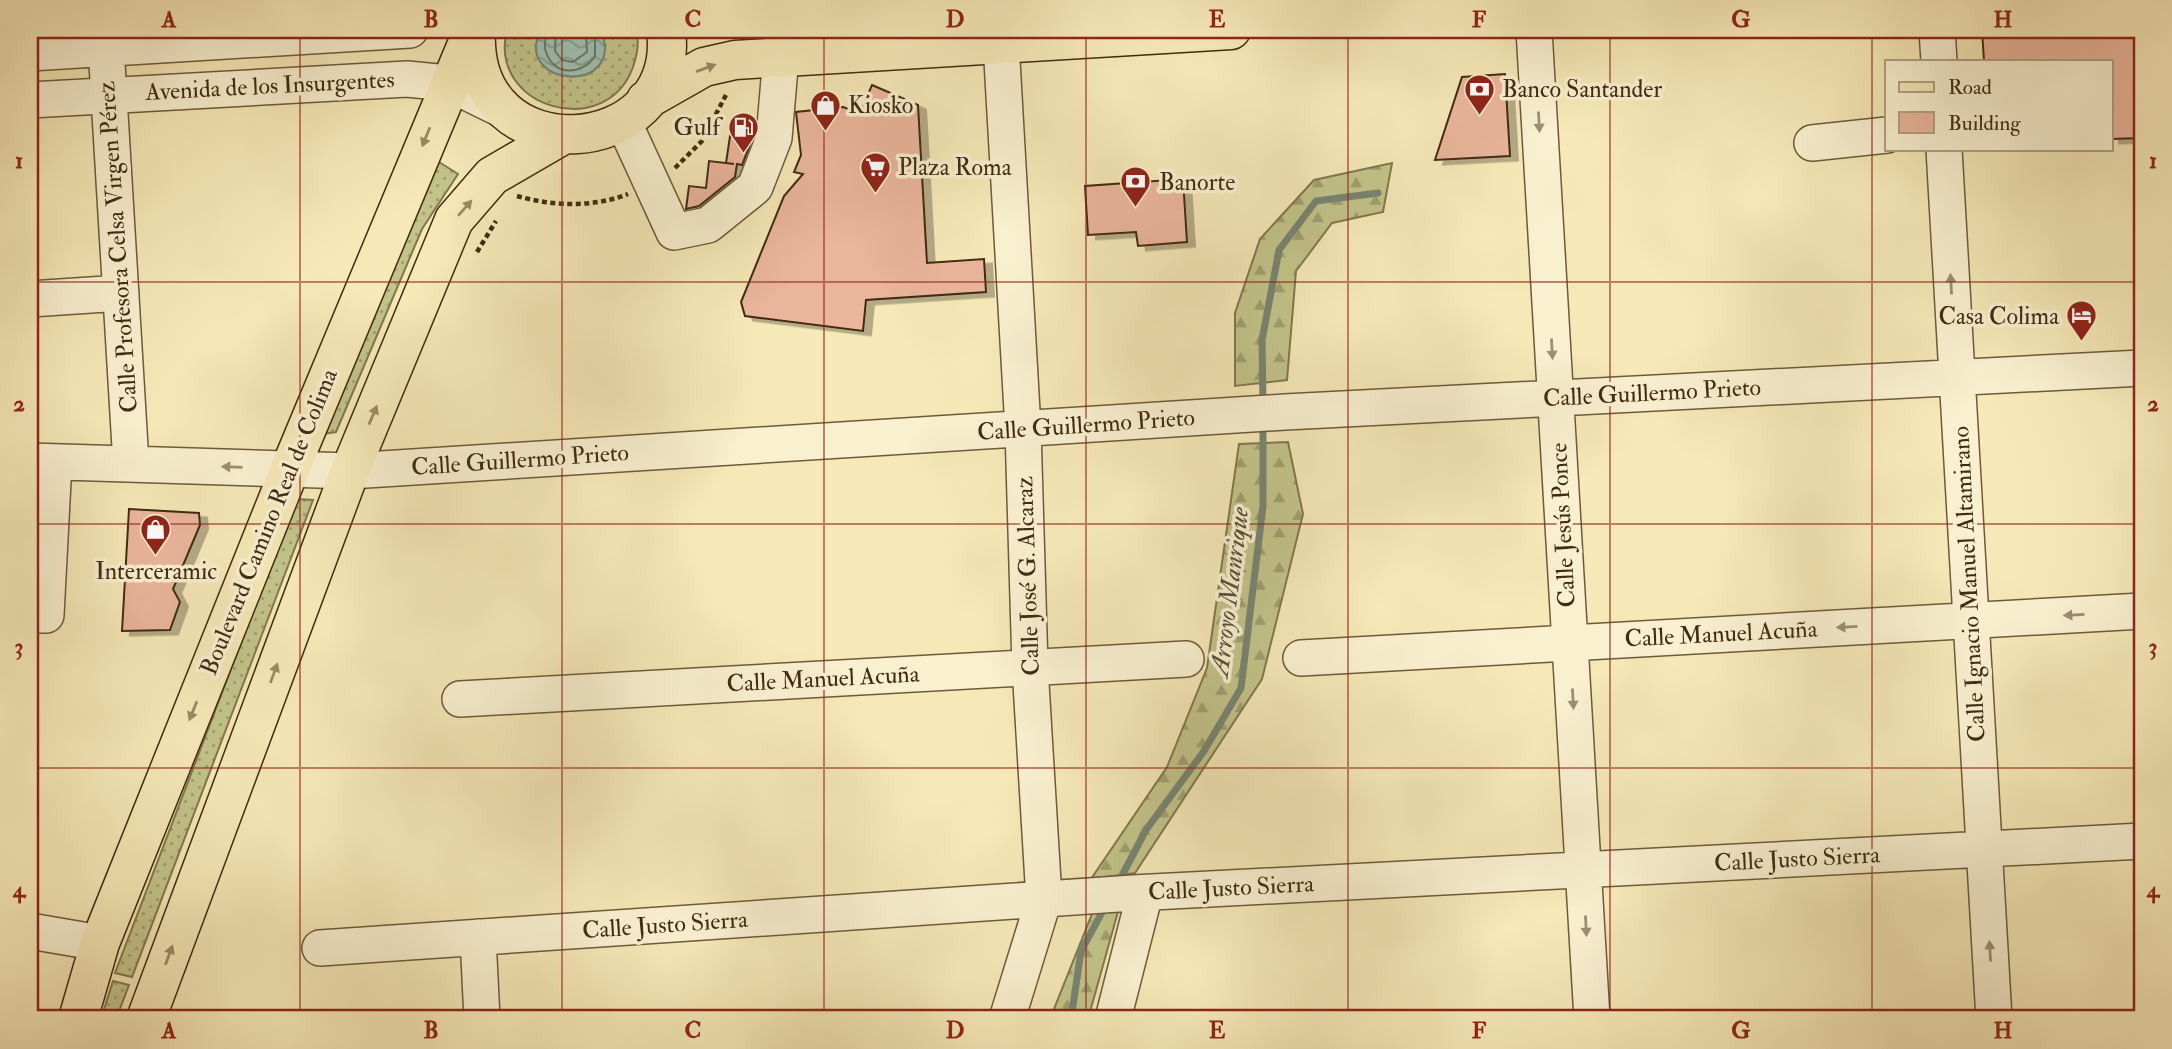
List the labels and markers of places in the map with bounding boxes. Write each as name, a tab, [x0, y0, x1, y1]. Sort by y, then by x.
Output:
bank icon: Banco Santander	[1462, 72, 1496, 116]
place label: Banco Santander	[1502, 74, 1662, 105]
shop icon: Kiosko	[808, 88, 842, 132]
place label: Kiosko	[848, 90, 913, 121]
fuel station icon: Gulf	[726, 110, 760, 154]
place label: Gulf	[673, 112, 723, 143]
supermarket icon: Plaza Roma	[858, 150, 892, 194]
place label: Plaza Roma	[898, 152, 1013, 183]
bank icon: Banorte	[1119, 165, 1153, 209]
place label: Banorte	[1159, 167, 1235, 198]
hotel icon: Casa Colima	[2065, 299, 2099, 343]
place label: Casa Colima	[1938, 301, 2060, 332]
shop icon: Interceramic	[139, 512, 173, 556]
place label: Interceramic	[95, 556, 217, 587]

